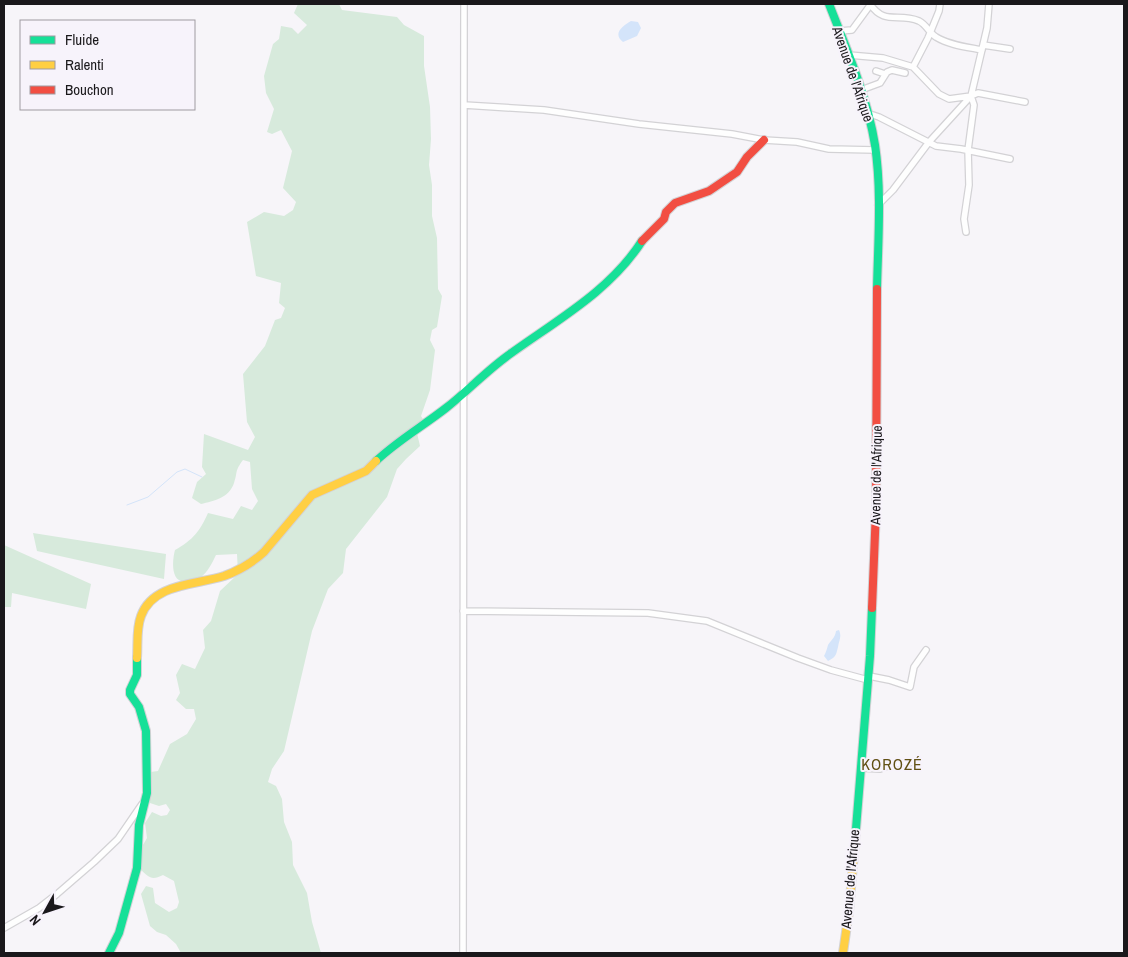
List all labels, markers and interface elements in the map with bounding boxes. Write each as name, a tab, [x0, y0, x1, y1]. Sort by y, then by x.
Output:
legend	[20, 20, 195, 110]
street label: Avenue de l'Afrique	[828, 23, 878, 124]
text: Fluide	[65, 29, 99, 50]
text: Ralenti	[65, 54, 104, 75]
text: Bouchon	[65, 79, 114, 100]
street label: Avenue de l'Afrique	[866, 425, 886, 526]
district label: KOROZÉ	[861, 753, 923, 775]
street label: Avenue de l'Afrique	[837, 829, 863, 930]
north arrow	[20, 887, 70, 937]
text: N	[25, 911, 45, 929]

